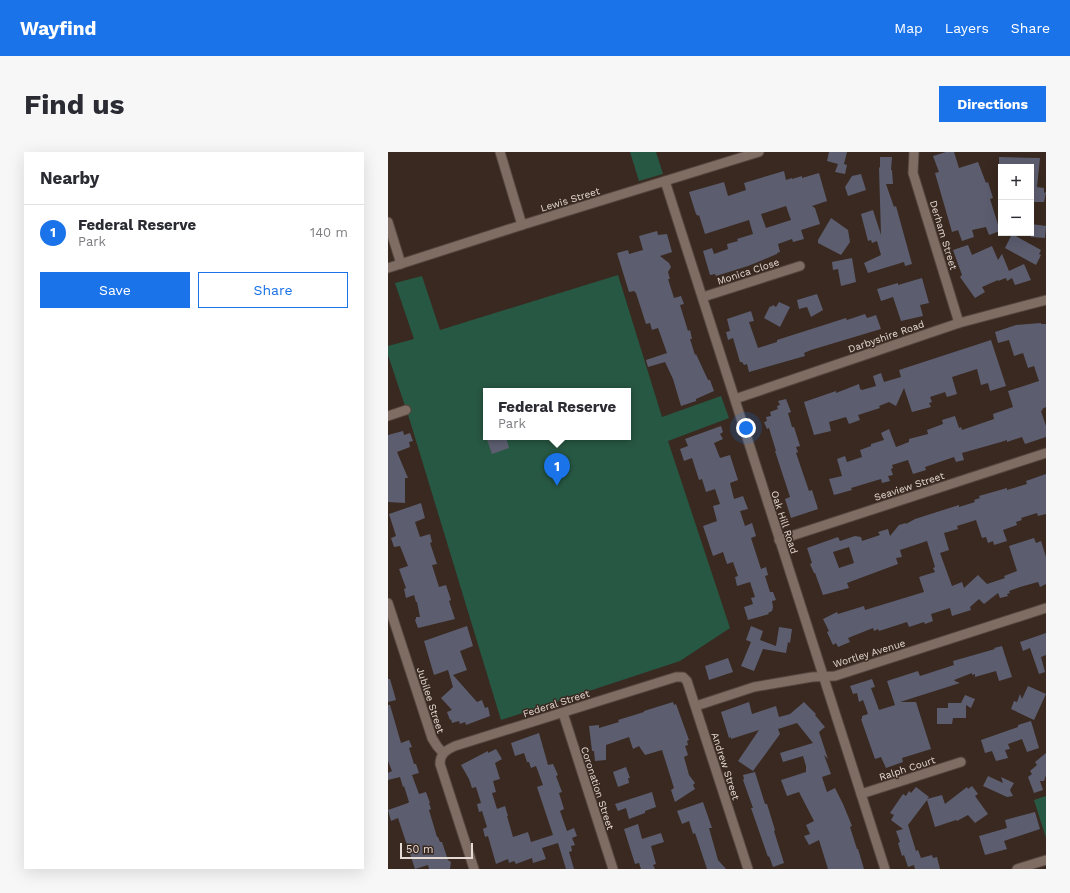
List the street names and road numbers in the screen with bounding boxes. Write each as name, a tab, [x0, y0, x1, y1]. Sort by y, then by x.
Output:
street label: Lewis Street	[539, 185, 602, 214]
street label: Derham Street	[928, 199, 960, 272]
street label: Monica Close	[716, 256, 781, 287]
street label: Darbyshire Road	[847, 318, 926, 355]
street label: Seaview Street	[873, 470, 946, 503]
street label: Oak Hill Road	[769, 489, 800, 555]
street label: Wortley Avenue	[832, 637, 907, 670]
street label: Jubilee Street	[415, 666, 447, 735]
street label: Federal Street	[522, 687, 592, 719]
street label: Andrew Street	[709, 731, 742, 802]
street label: Coronation Street	[579, 745, 616, 832]
street label: Ralph Court	[878, 754, 937, 783]

